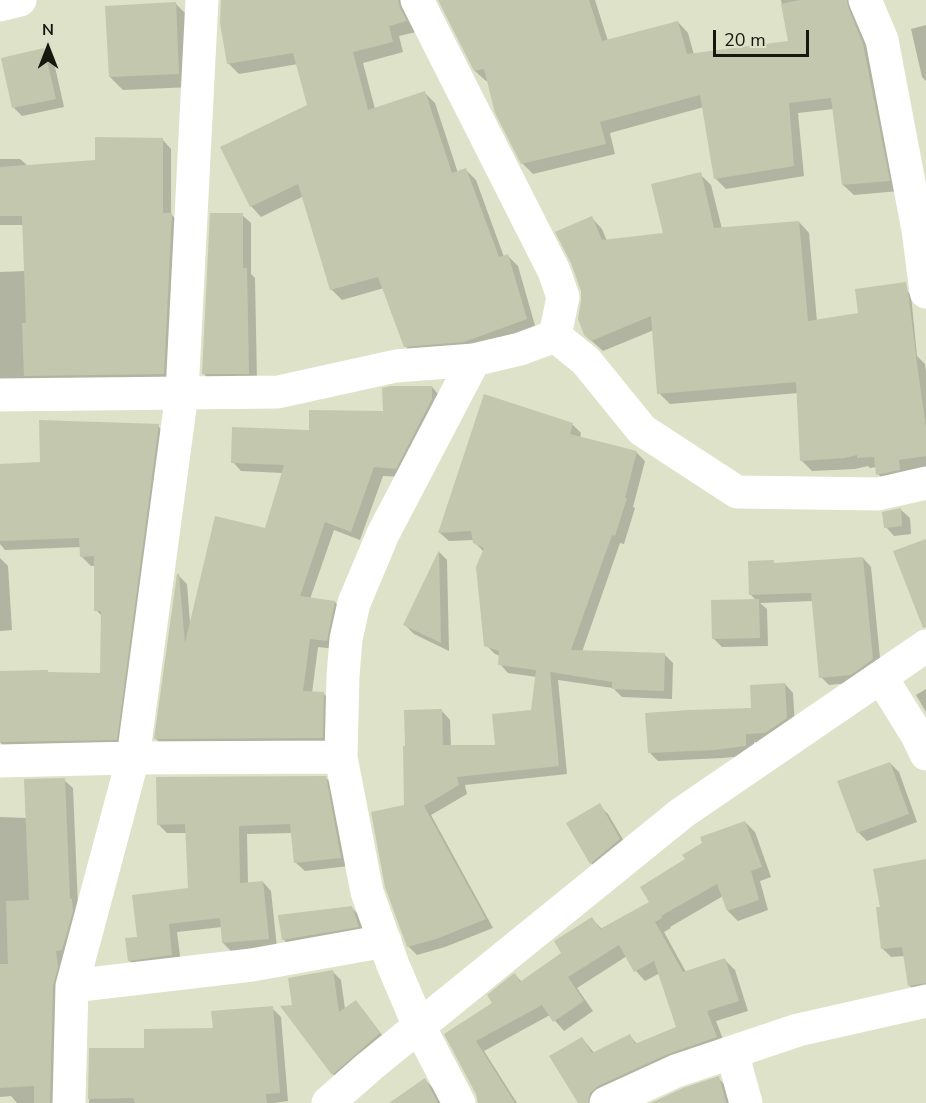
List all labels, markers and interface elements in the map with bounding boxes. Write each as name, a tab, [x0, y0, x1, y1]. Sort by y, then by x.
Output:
north arrow	[18, 18, 78, 78]
scale bar	[716, 18, 812, 56]
text: N	[42, 19, 54, 41]
text: 20 m	[724, 28, 766, 52]

